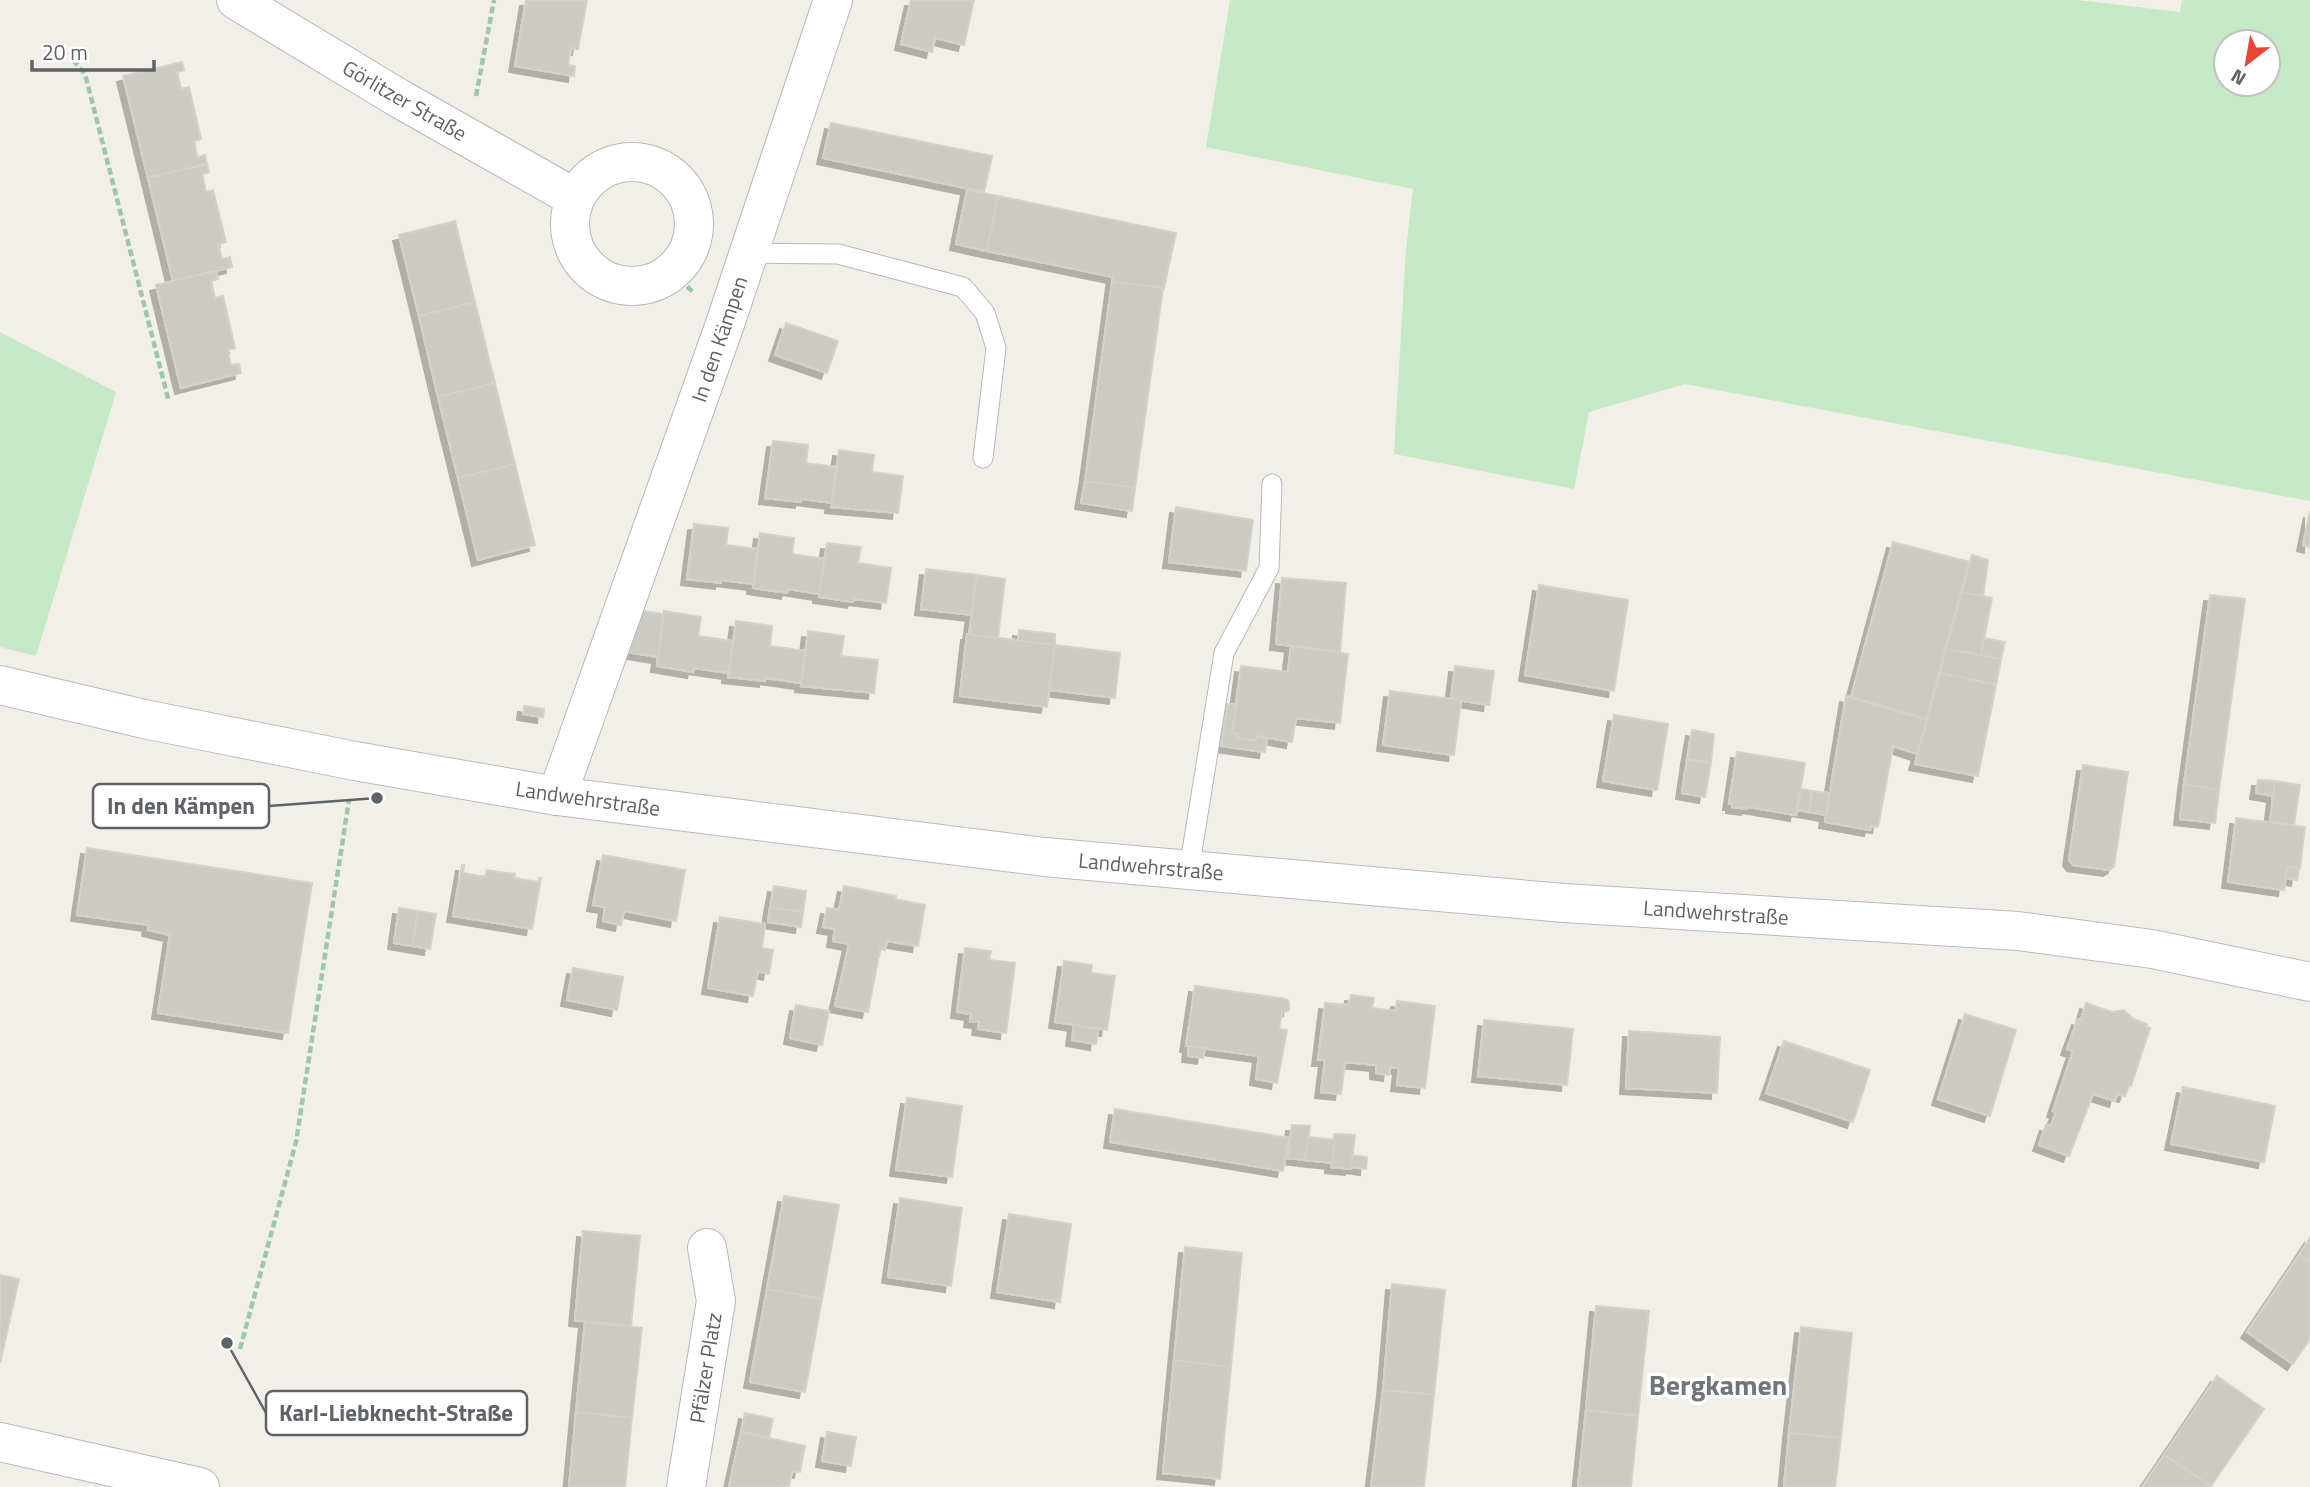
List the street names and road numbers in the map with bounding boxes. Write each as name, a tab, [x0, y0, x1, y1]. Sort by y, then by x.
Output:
street label: Görlitzer Straße	[337, 51, 473, 149]
street label: In den Kämpen	[682, 272, 756, 406]
street label: Landwehrstraße	[514, 772, 662, 824]
street label: Landwehrstraße	[1077, 844, 1225, 888]
street label: Landwehrstraße	[1642, 891, 1790, 933]
street label: Pfälzer Platz	[680, 1310, 730, 1426]

